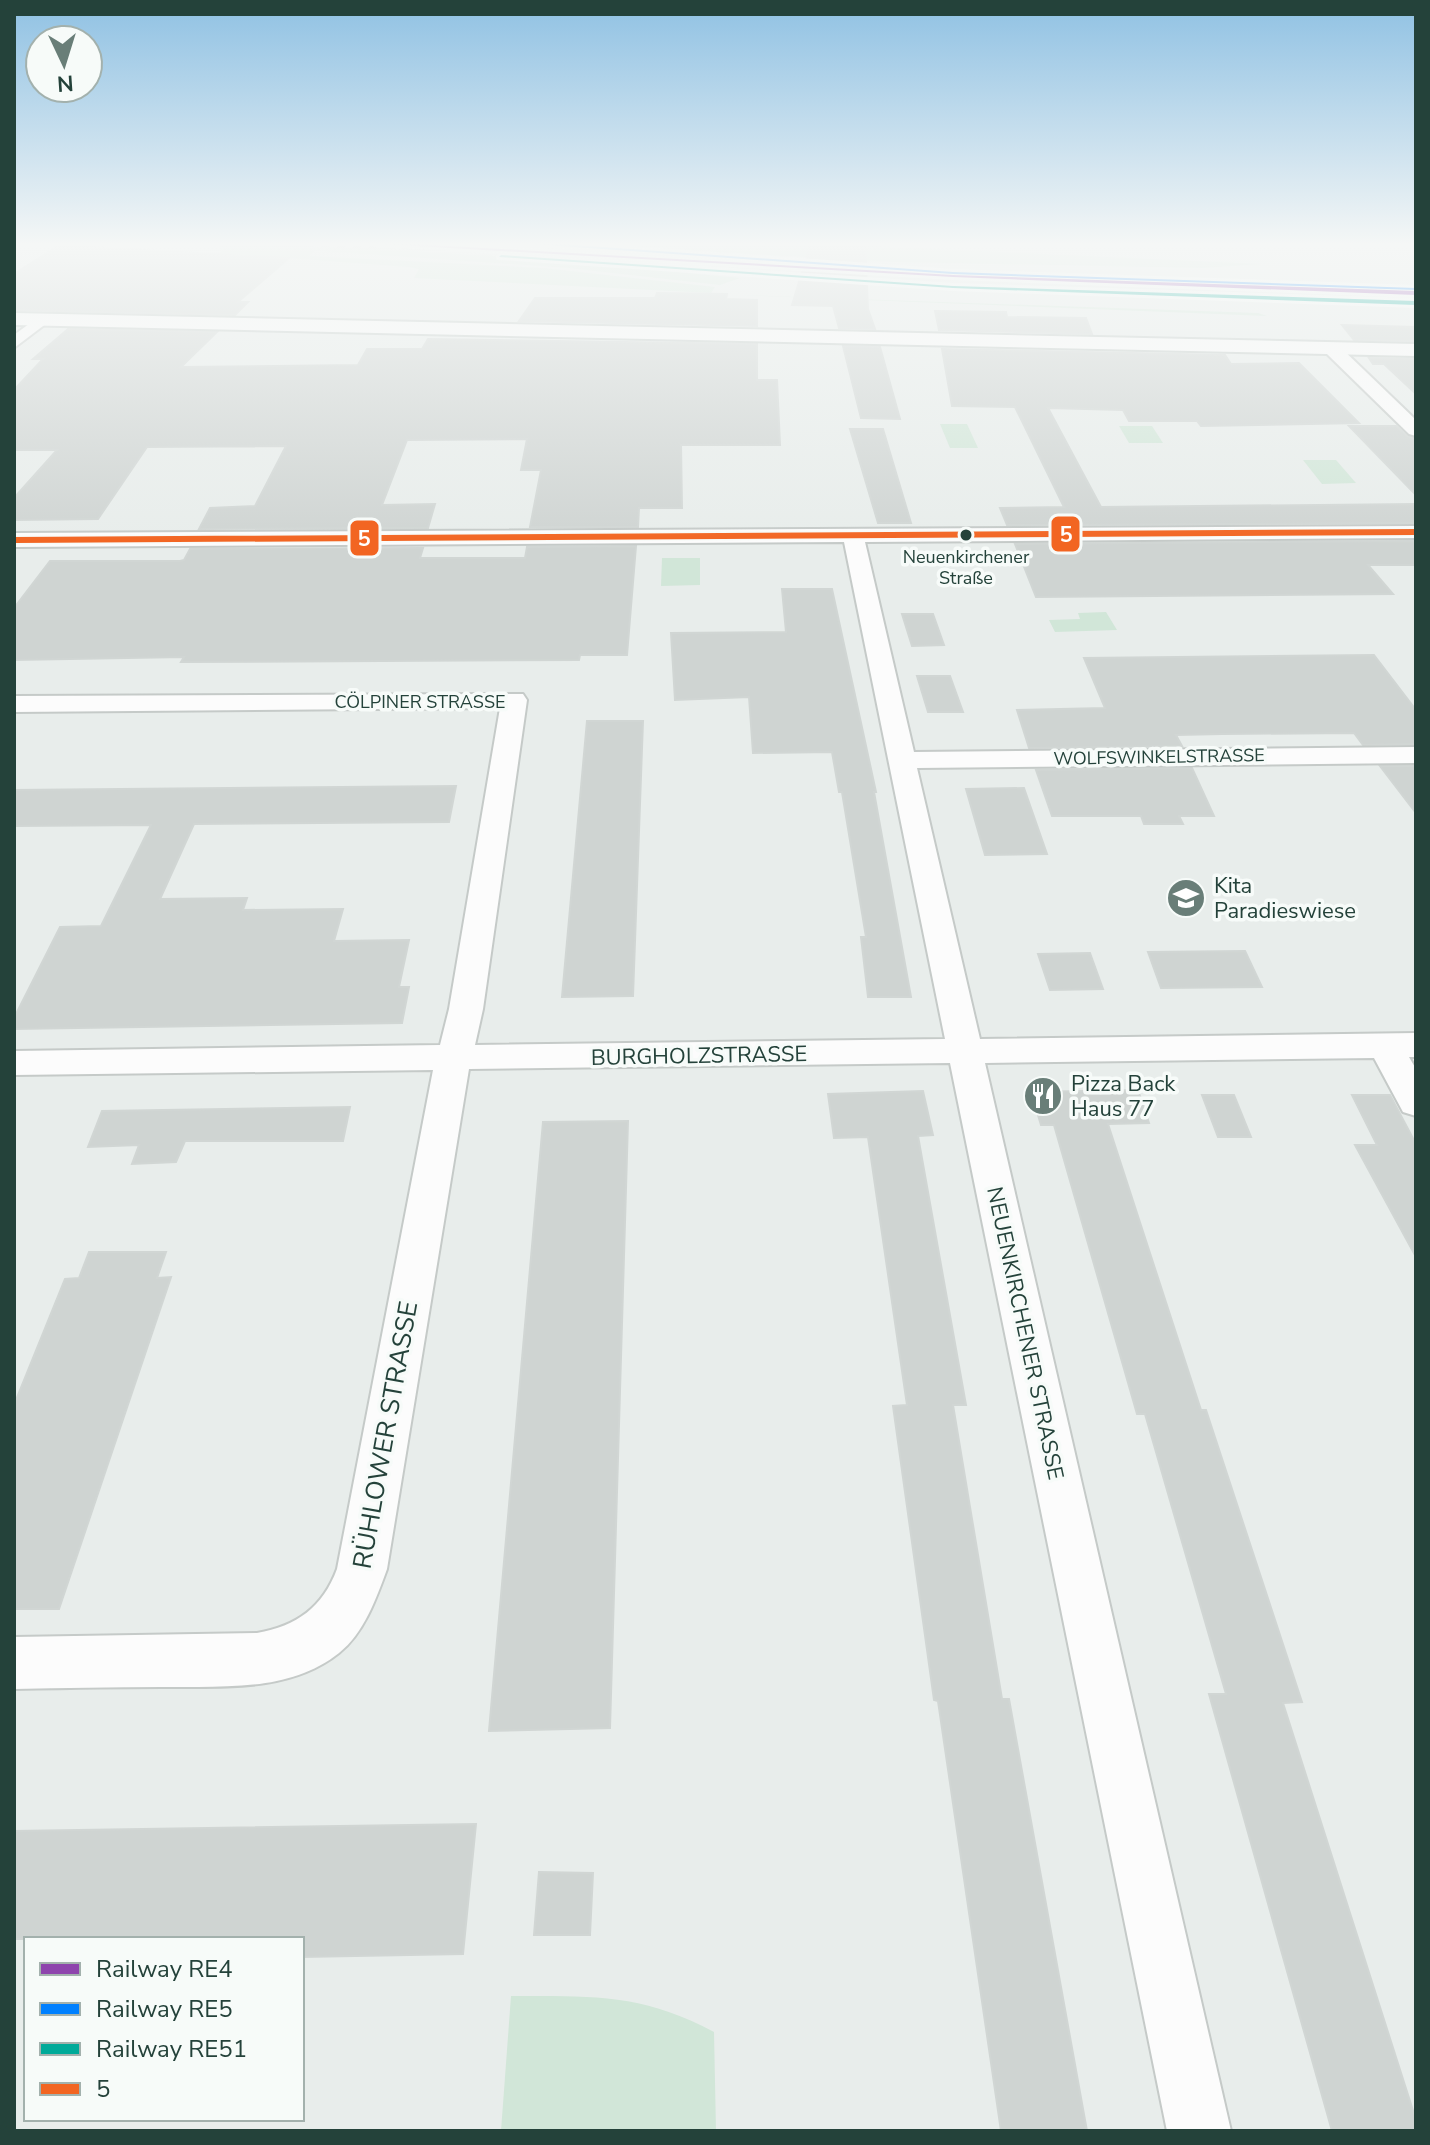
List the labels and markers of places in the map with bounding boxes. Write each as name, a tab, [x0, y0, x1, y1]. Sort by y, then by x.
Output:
marker: Neuenkirchener Straße	[958, 527, 974, 543]
place label: Neuenkirchener Straße	[903, 545, 1030, 590]
place label: Kita Paradieswiese	[1214, 871, 1356, 926]
school or university icon: Kita Paradieswiese	[1165, 877, 1207, 919]
place label: Pizza Back Haus 77	[1071, 1069, 1176, 1124]
restaurant icon: Pizza Back Haus 77	[1022, 1075, 1064, 1117]

